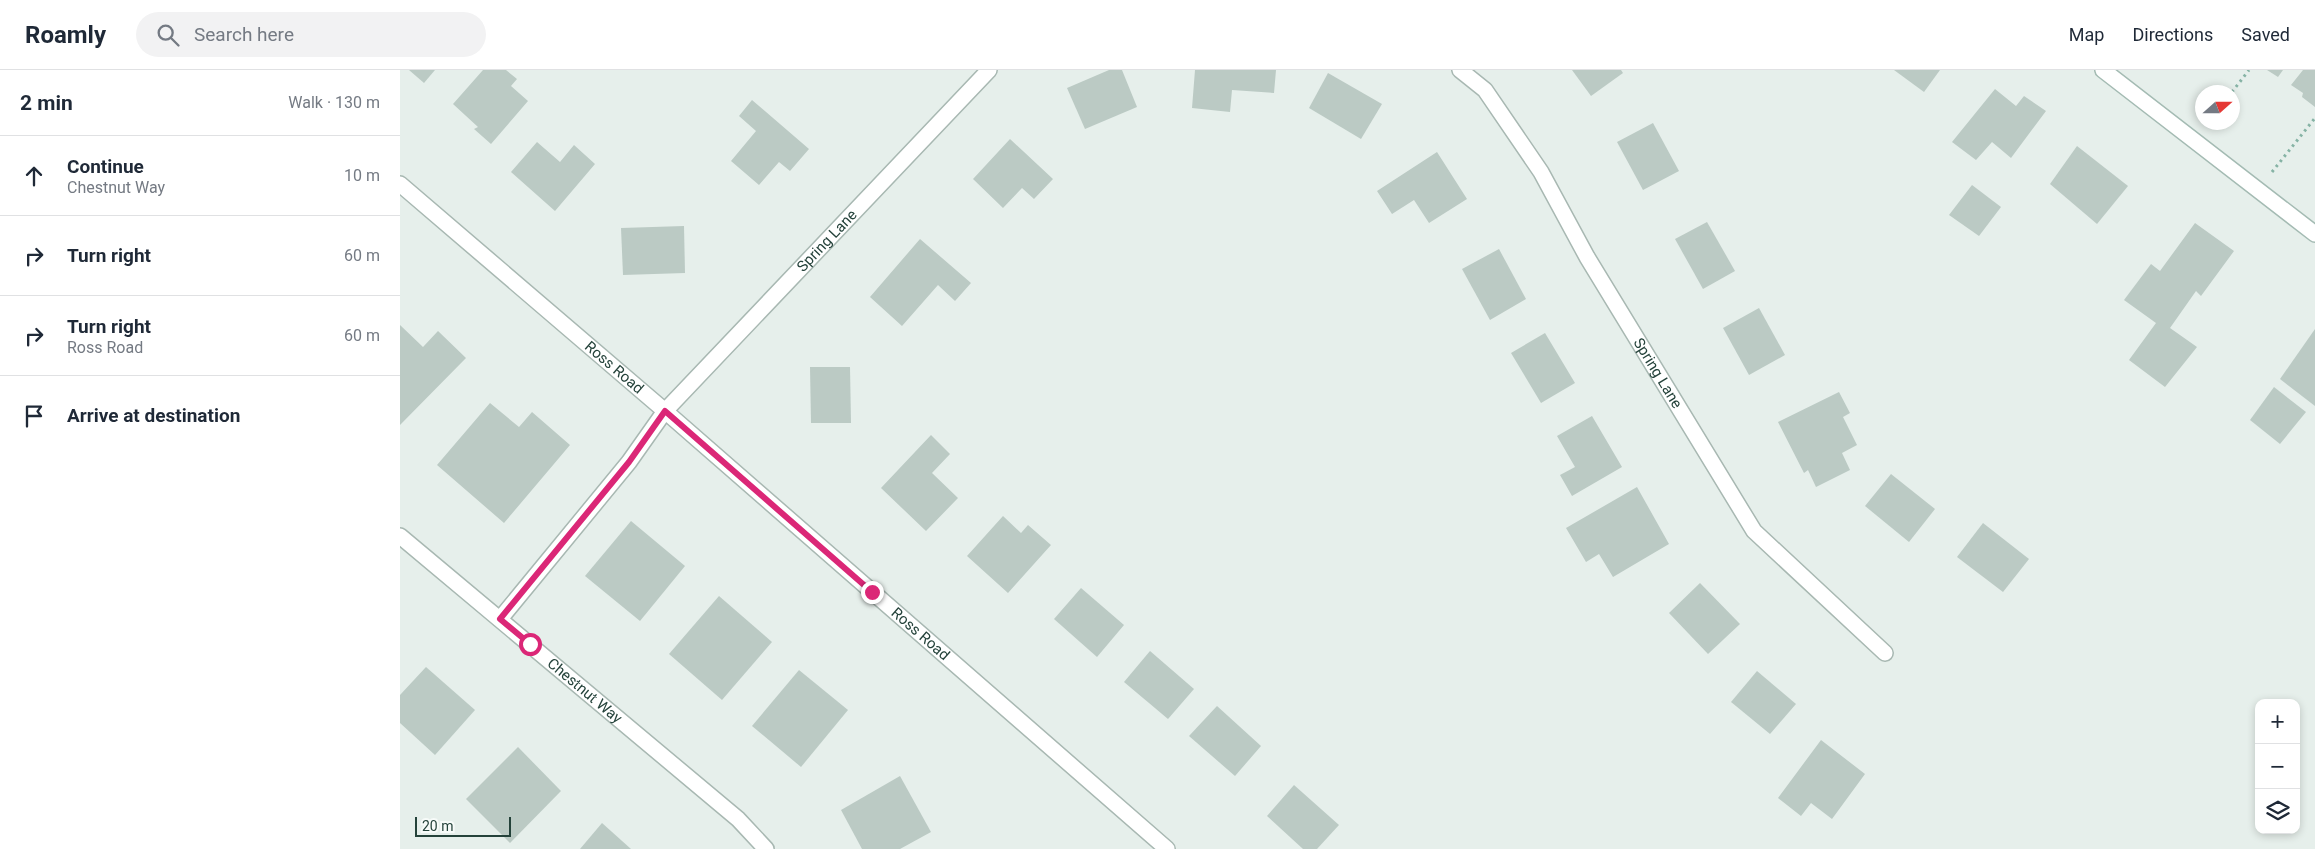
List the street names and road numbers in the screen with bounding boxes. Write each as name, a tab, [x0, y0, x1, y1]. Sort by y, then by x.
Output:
street label: Spring Lane	[793, 206, 861, 276]
street label: Spring Lane	[1630, 335, 1686, 412]
street label: Ross Road	[581, 337, 647, 398]
street label: Ross Road	[888, 604, 953, 664]
street label: Chestnut Way	[544, 654, 626, 727]

